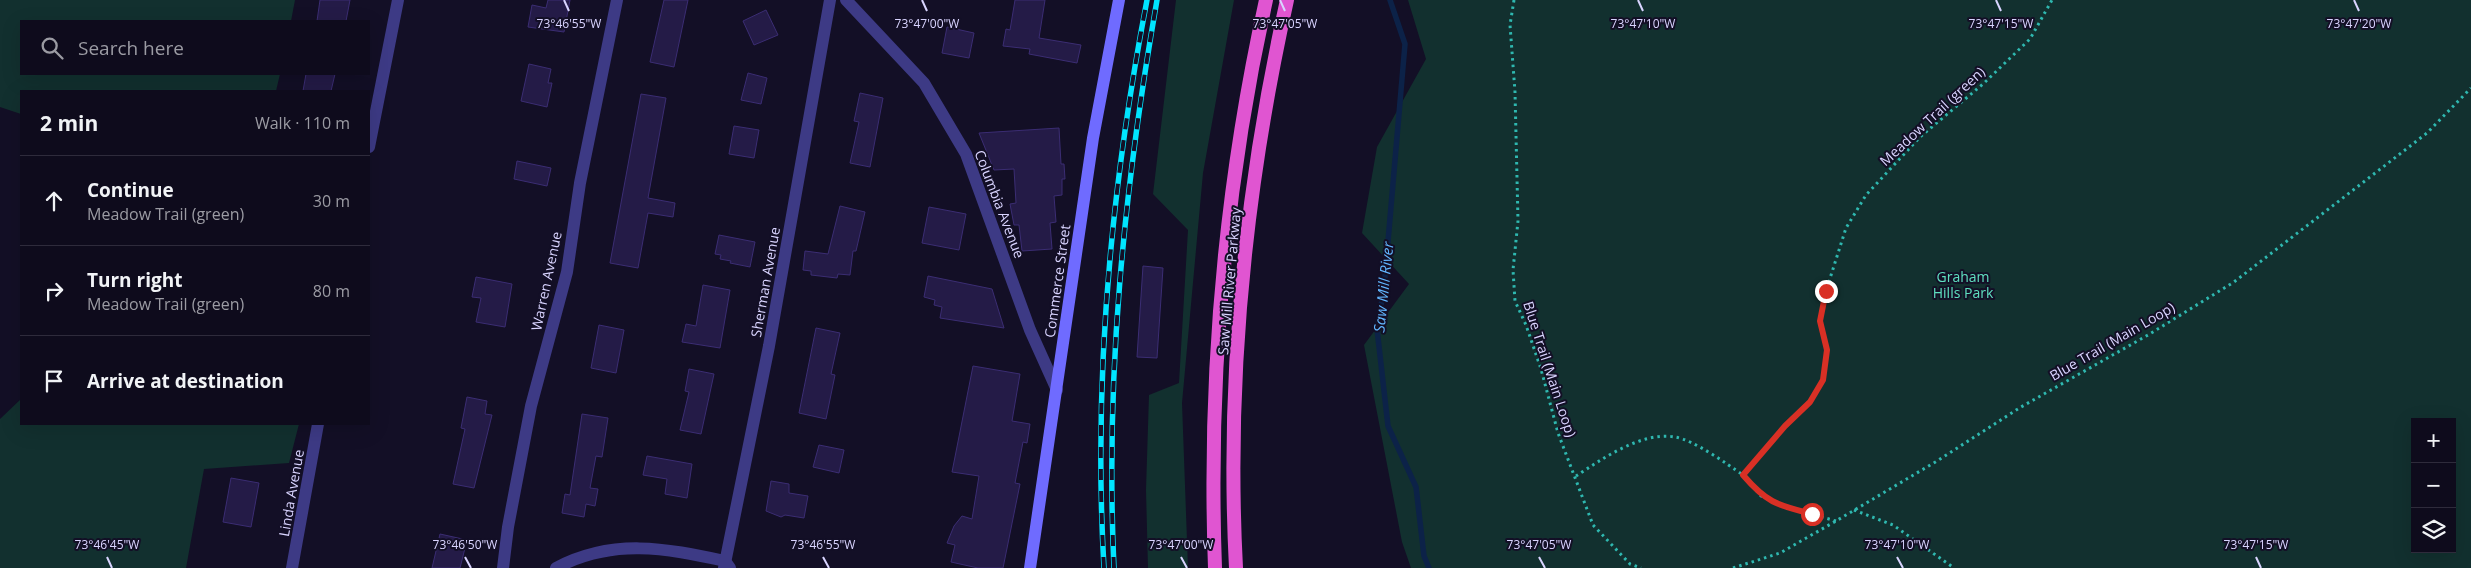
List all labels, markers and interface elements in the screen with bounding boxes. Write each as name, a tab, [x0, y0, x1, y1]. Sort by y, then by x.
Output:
text: 73°46'55"W	[537, 15, 601, 32]
text: 73°47'00"W	[895, 15, 959, 32]
text: 73°47'05"W	[1253, 15, 1317, 32]
text: 73°47'10"W	[1611, 15, 1675, 32]
text: 73°47'15"W	[1969, 15, 2033, 32]
text: 73°47'20"W	[2327, 15, 2391, 32]
search box	[20, 20, 370, 75]
icon: search	[38, 34, 66, 62]
text: Search here	[78, 35, 184, 61]
street label: Meadow Trail (green)	[1875, 62, 1989, 170]
text: 2 min	[40, 109, 98, 137]
text: Walk · 110 m	[255, 112, 350, 134]
street label: Columbia Avenue	[971, 147, 1029, 261]
text: Continue	[87, 177, 174, 203]
icon: ahead	[40, 187, 68, 215]
text: 30 m	[313, 190, 350, 212]
text: Meadow Trail (green)	[87, 203, 244, 225]
street label: Saw Mill River Parkway	[1213, 205, 1245, 356]
street label: Commerce Street	[1040, 223, 1074, 339]
street label: Sherman Avenue	[746, 225, 784, 339]
street label: Warren Avenue	[526, 230, 566, 332]
water label: Saw Mill River	[1368, 240, 1398, 333]
text: Turn right	[87, 267, 182, 293]
park label: Graham Hills Park	[1933, 267, 1994, 302]
icon: right	[40, 277, 68, 305]
text: 80 m	[313, 280, 350, 302]
route end	[1815, 280, 1838, 303]
text: Meadow Trail (green)	[87, 293, 244, 315]
street label: Blue Trail (Main Loop)	[2046, 297, 2178, 385]
street label: Blue Trail (Main Loop)	[1519, 299, 1581, 439]
icon: arrive	[40, 367, 68, 395]
text: Arrive at destination	[87, 368, 284, 394]
map controls	[2411, 418, 2456, 553]
button: +	[2411, 418, 2456, 463]
street label: Linda Avenue	[274, 448, 308, 538]
button: −	[2411, 463, 2456, 508]
route start	[1801, 503, 1824, 526]
button: layers	[2411, 508, 2456, 553]
text: 73°46'45"W	[75, 536, 139, 553]
text: 73°46'50"W	[433, 536, 497, 553]
text: 73°46'55"W	[791, 536, 855, 553]
text: 73°47'00"W	[1149, 536, 1213, 553]
text: 73°47'05"W	[1507, 536, 1571, 553]
text: 73°47'10"W	[1865, 536, 1929, 553]
text: 73°47'15"W	[2224, 536, 2288, 553]

